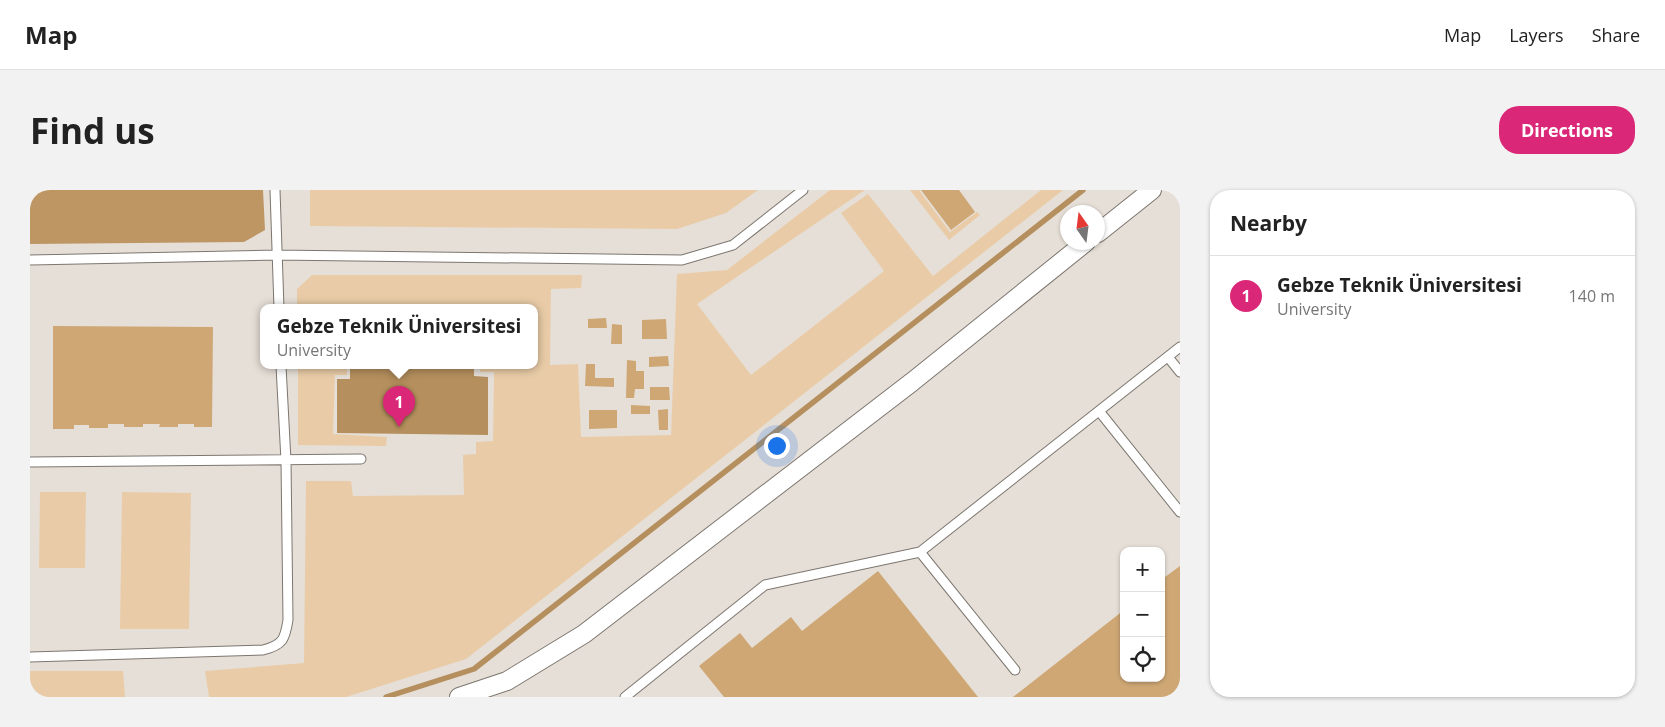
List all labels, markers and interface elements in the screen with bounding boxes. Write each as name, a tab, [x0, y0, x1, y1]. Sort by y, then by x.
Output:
text: Map	[25, 18, 77, 51]
text: Map	[1444, 23, 1481, 47]
text: Layers	[1509, 23, 1564, 47]
text: Share	[1592, 23, 1640, 47]
button: Directions	[1499, 106, 1635, 154]
text: Find us	[30, 107, 155, 154]
north arrow	[1060, 205, 1105, 250]
text: Nearby	[1230, 209, 1307, 237]
text: Gebze Teknik Üniversitesi	[1277, 272, 1522, 298]
text: 1	[1241, 285, 1251, 307]
text: 140 m	[1569, 285, 1615, 307]
text: University	[1277, 298, 1351, 320]
popup	[260, 304, 538, 369]
text: Gebze Teknik Üniversitesi	[277, 313, 521, 339]
text: University	[277, 339, 351, 361]
pin: 1	[383, 386, 415, 427]
your location	[764, 433, 790, 459]
map controls	[1120, 547, 1165, 682]
button: +	[1120, 547, 1165, 592]
button: −	[1120, 592, 1165, 637]
button: locate	[1120, 637, 1165, 682]

